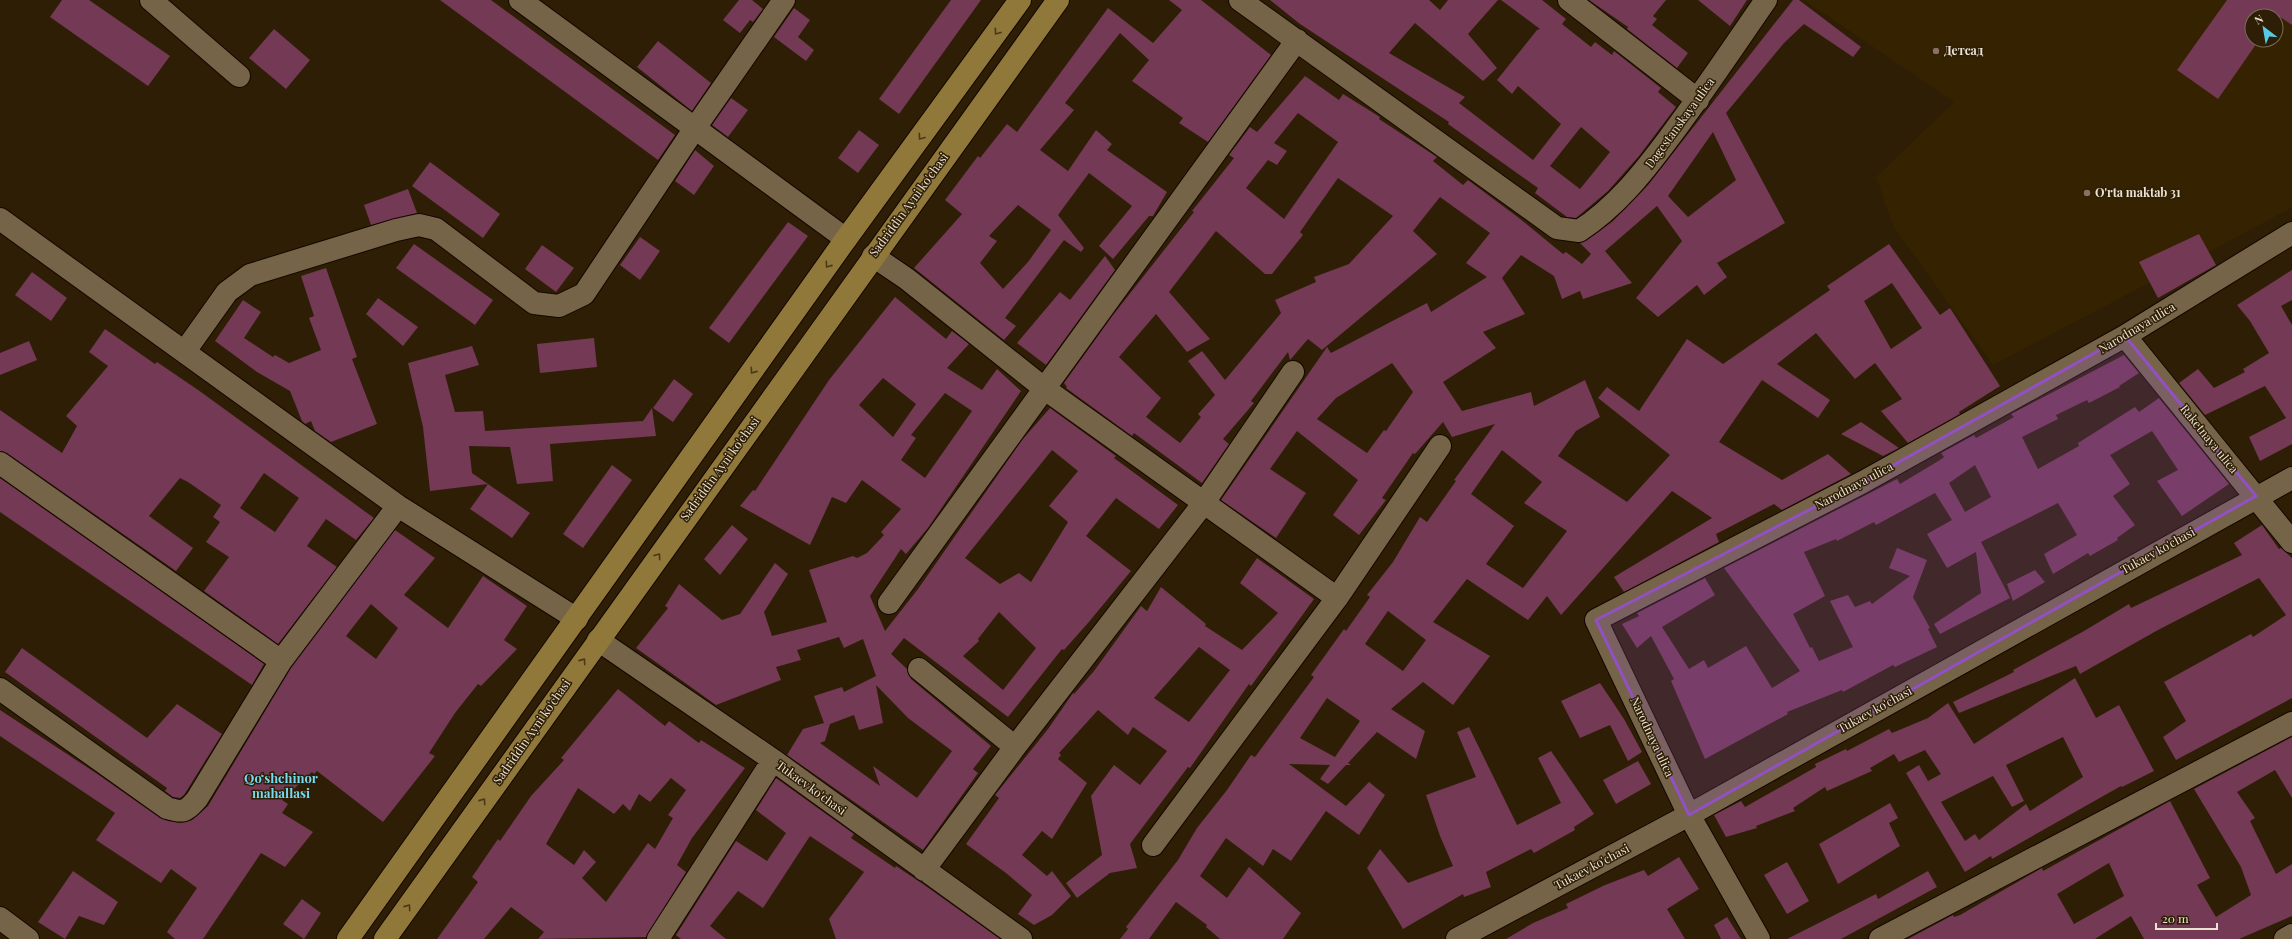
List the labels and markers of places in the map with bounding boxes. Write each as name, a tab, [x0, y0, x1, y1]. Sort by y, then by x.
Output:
place label: Детсад	[1944, 42, 1984, 58]
marker: Детсад	[1931, 46, 1941, 56]
place label: O'rta maktab 31	[2095, 184, 2181, 200]
marker: O'rta maktab 31	[2082, 188, 2092, 198]

